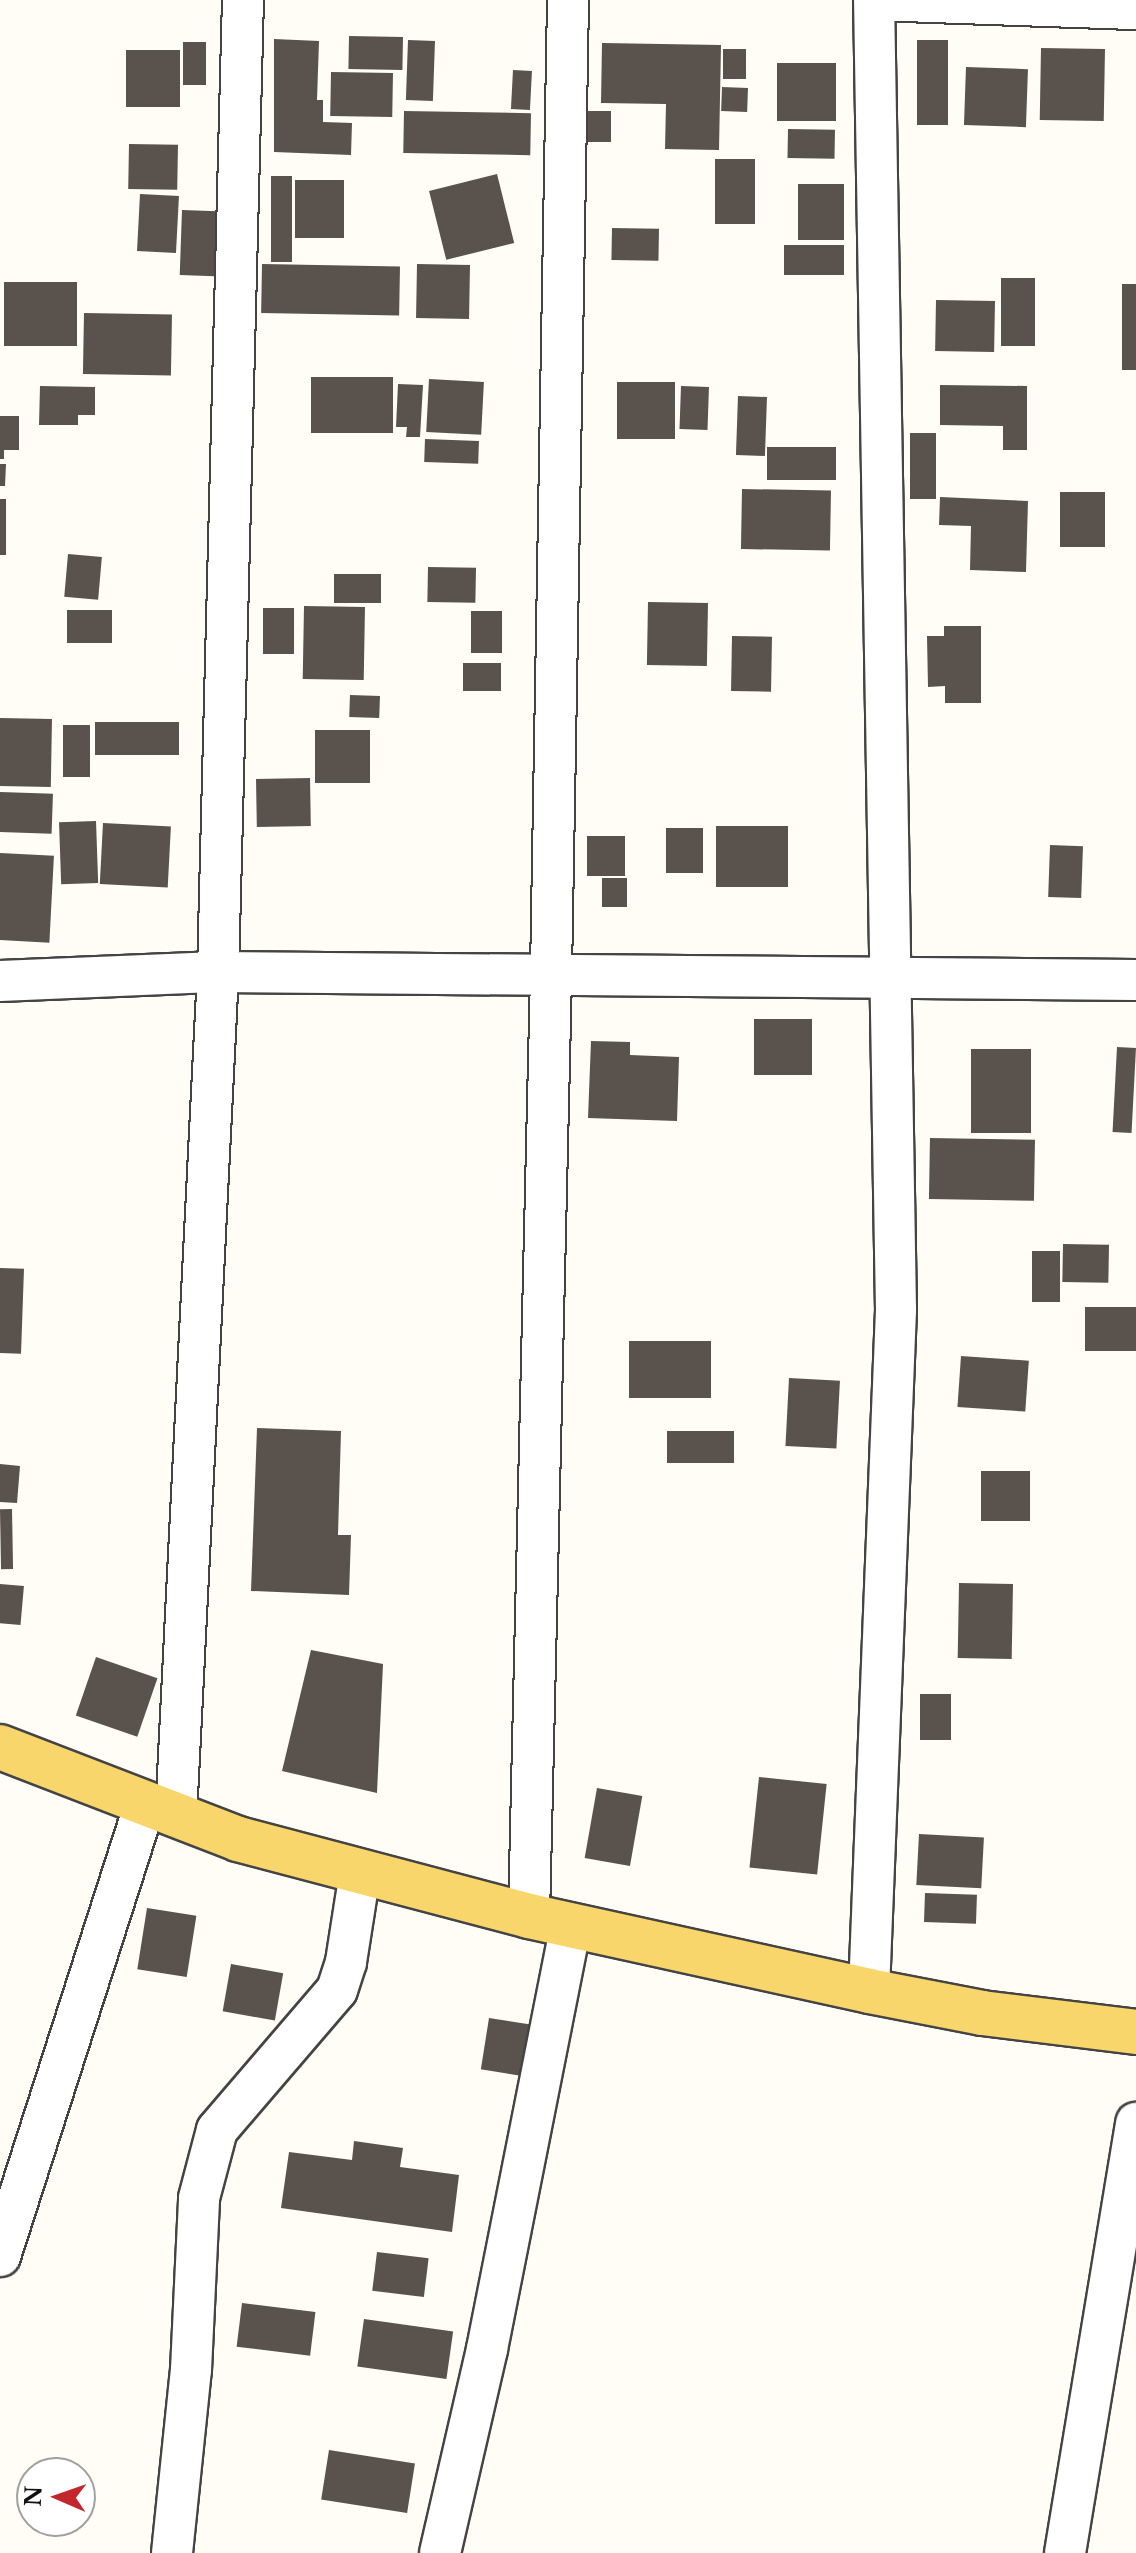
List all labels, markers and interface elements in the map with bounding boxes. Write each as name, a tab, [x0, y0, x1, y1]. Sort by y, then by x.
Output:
north arrow	[16, 2457, 96, 2537]
text: N	[20, 2485, 47, 2507]

